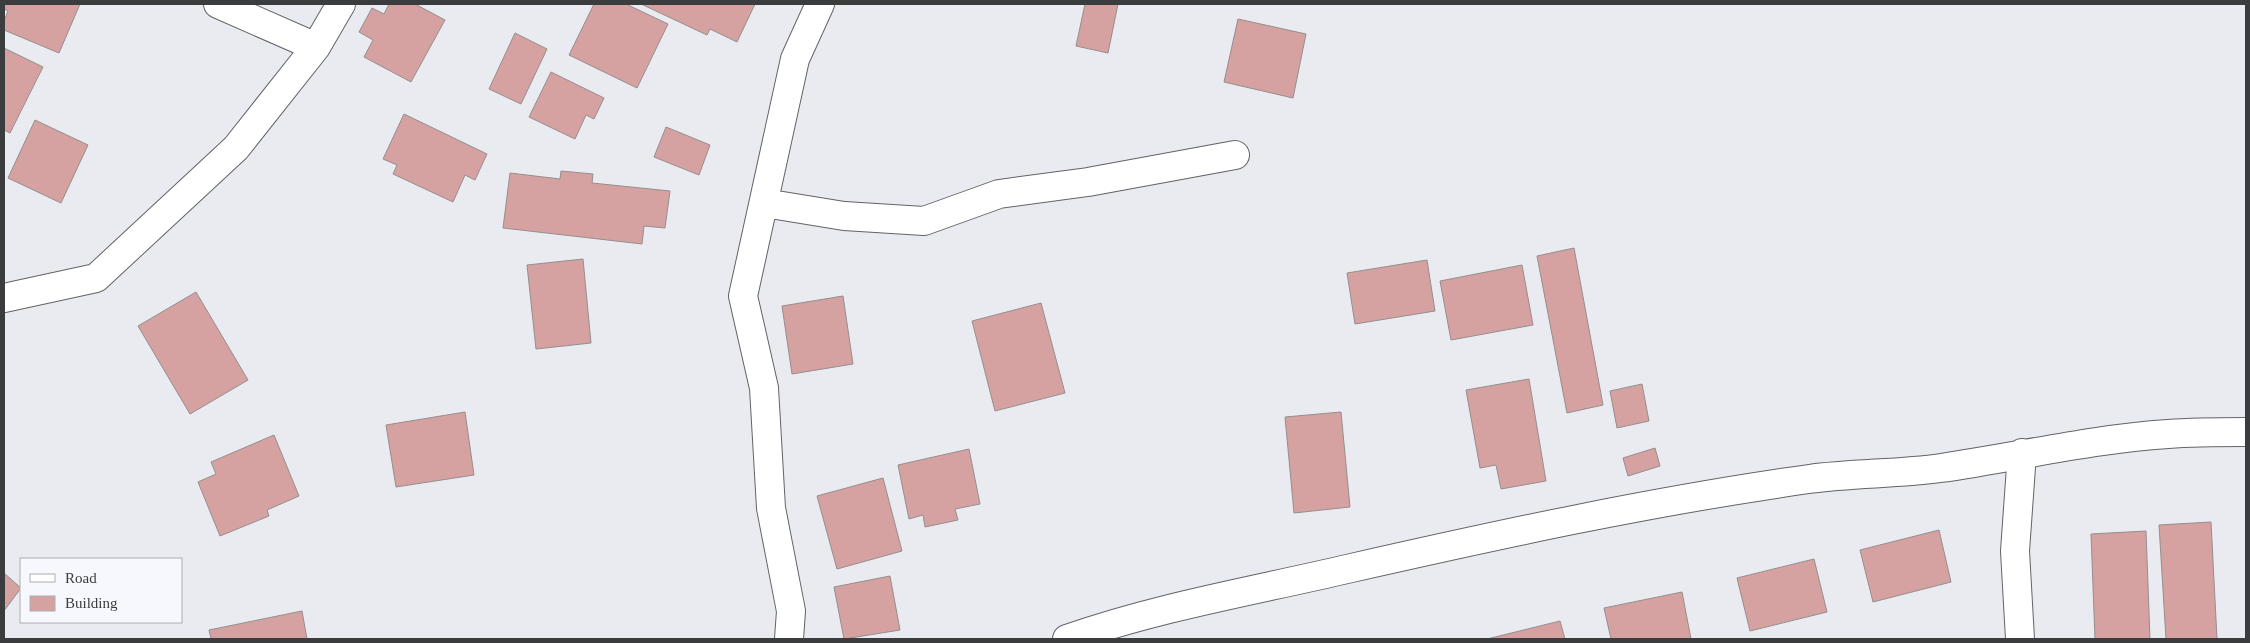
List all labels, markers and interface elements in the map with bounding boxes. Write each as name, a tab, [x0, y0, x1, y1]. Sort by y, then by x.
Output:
legend	[20, 558, 182, 623]
text: Road	[65, 570, 97, 586]
text: Building	[65, 595, 118, 611]

